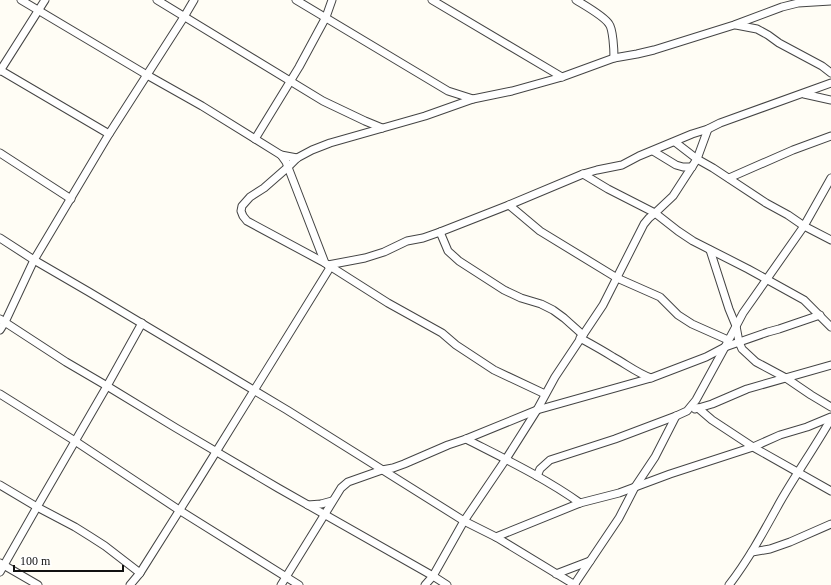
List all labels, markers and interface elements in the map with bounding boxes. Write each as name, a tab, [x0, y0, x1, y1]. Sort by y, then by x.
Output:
scale bar	[14, 547, 123, 573]
text: 100 m	[20, 554, 51, 568]

